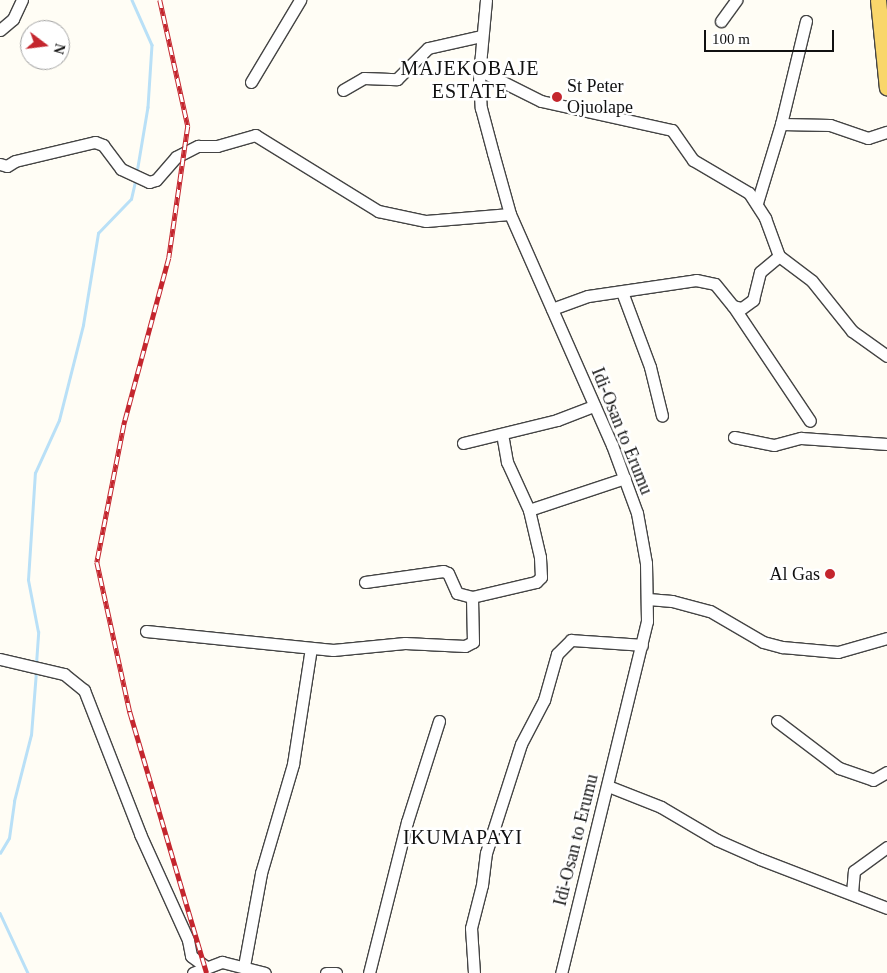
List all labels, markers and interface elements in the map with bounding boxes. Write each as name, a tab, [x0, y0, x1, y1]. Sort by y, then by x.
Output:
north arrow	[20, 20, 70, 70]
scale bar	[707, 20, 837, 52]
text: 100 m	[712, 31, 750, 47]
text: N	[50, 42, 68, 56]
district label: MAJEKOBAJE ESTATE	[399, 56, 541, 103]
place label: St Peter Ojuolape	[567, 76, 633, 118]
marker: St Peter Ojuolape	[551, 91, 563, 103]
street label: Idi-Osan to Erumu	[587, 364, 657, 498]
place label: Al Gas	[770, 563, 820, 585]
marker: Al Gas	[824, 568, 836, 580]
street label: Idi-Osan to Erumu	[549, 772, 603, 908]
district label: IKUMAPAYI	[402, 825, 524, 849]

